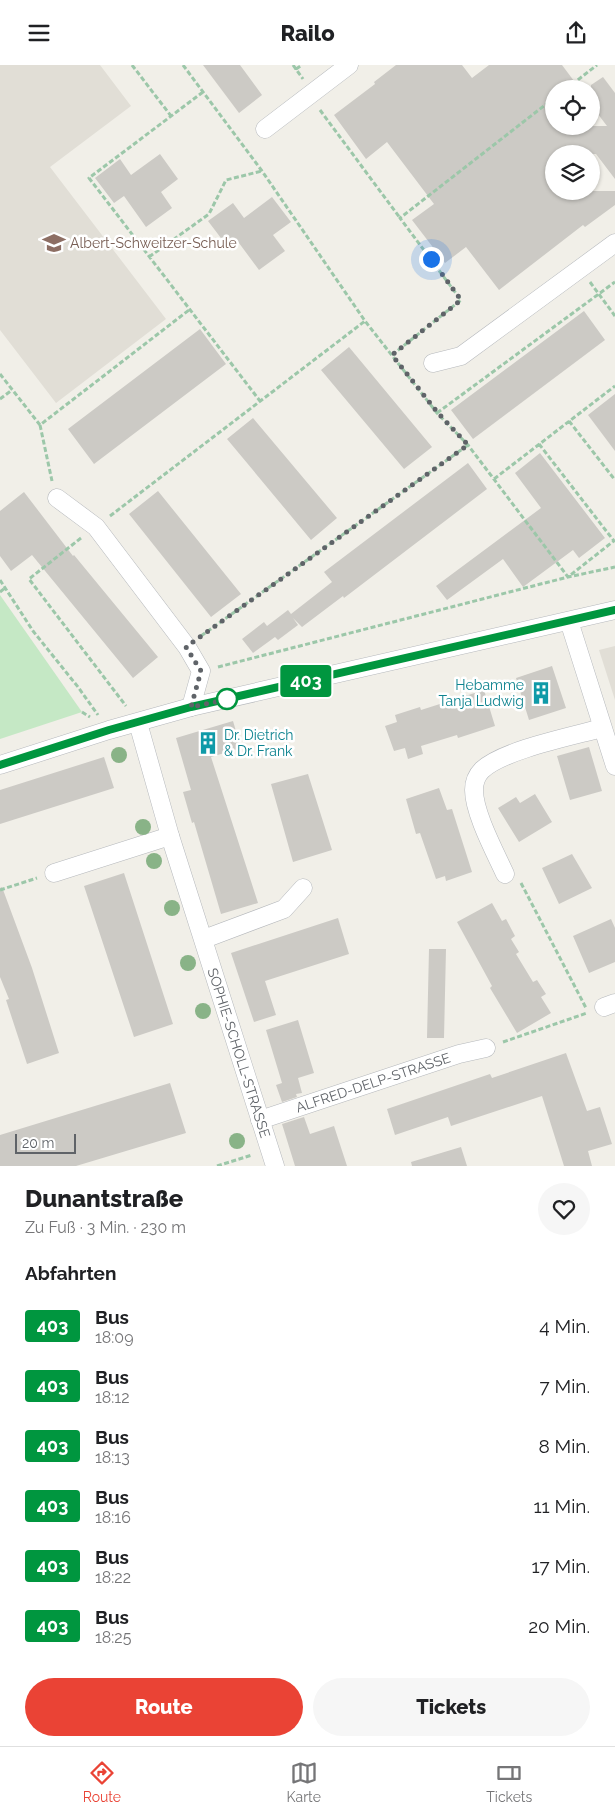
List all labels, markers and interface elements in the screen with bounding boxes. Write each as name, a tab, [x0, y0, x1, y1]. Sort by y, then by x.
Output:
icon: menu	[25, 19, 53, 47]
icon: share	[562, 19, 590, 47]
text: Railo	[280, 20, 335, 46]
map controls	[545, 80, 600, 200]
button: locate	[545, 80, 600, 135]
button: layers	[545, 145, 600, 200]
school or university icon: Albert-Schweitzer-Schule	[41, 230, 67, 256]
place label: Albert-Schweitzer-Schule	[70, 235, 237, 251]
your location	[419, 247, 444, 272]
line badge: 403	[277, 665, 335, 697]
text: 403	[290, 670, 322, 691]
place label: Hebamme Tanja Ludwig	[439, 677, 524, 709]
building icon: Hebamme Tanja Ludwig	[528, 680, 554, 706]
unlabelled marker	[216, 688, 238, 710]
place label: Dr. Dietrich & Dr. Frank	[224, 727, 294, 759]
building icon: Dr. Dietrich & Dr. Frank	[195, 730, 221, 756]
street label: SOPHIE-SCHOLL-STRASSE	[205, 966, 273, 1140]
street label: ALFRED-DELP-STRASSE	[294, 1049, 452, 1116]
scale bar	[15, 1131, 76, 1154]
text: 20 m	[22, 1135, 54, 1151]
button: heart	[538, 1183, 590, 1235]
text: Dunantstraße	[25, 1184, 183, 1213]
text: Zu Fuß · 3 Min. · 230 m	[25, 1218, 186, 1237]
text: Abfahrten	[25, 1262, 116, 1284]
text: Bus	[95, 1306, 129, 1328]
text: 403	[37, 1315, 68, 1336]
text: 4 Min.	[539, 1315, 590, 1337]
text: 18:09	[95, 1328, 134, 1347]
text: Bus	[95, 1366, 129, 1388]
text: 403	[37, 1375, 68, 1396]
text: 7 Min.	[540, 1375, 590, 1397]
text: 18:12	[95, 1388, 130, 1407]
text: Bus	[95, 1426, 129, 1448]
text: 403	[37, 1435, 68, 1456]
text: 8 Min.	[538, 1435, 590, 1457]
text: 18:13	[95, 1448, 130, 1467]
text: Bus	[95, 1486, 129, 1508]
text: 403	[37, 1495, 68, 1516]
text: 11 Min.	[533, 1495, 590, 1517]
text: 18:16	[95, 1508, 131, 1527]
text: Bus	[95, 1546, 129, 1568]
text: 403	[37, 1555, 68, 1576]
text: 17 Min.	[531, 1555, 590, 1577]
text: 18:22	[95, 1568, 131, 1587]
text: Bus	[95, 1606, 129, 1628]
text: 403	[37, 1615, 68, 1636]
text: 20 Min.	[528, 1615, 590, 1637]
text: 18:25	[95, 1628, 131, 1647]
button: Route	[25, 1678, 303, 1736]
button: Tickets	[313, 1678, 590, 1736]
tab: Route	[83, 1759, 121, 1805]
tab: Karte	[287, 1759, 321, 1805]
tab: Tickets	[486, 1759, 532, 1805]

